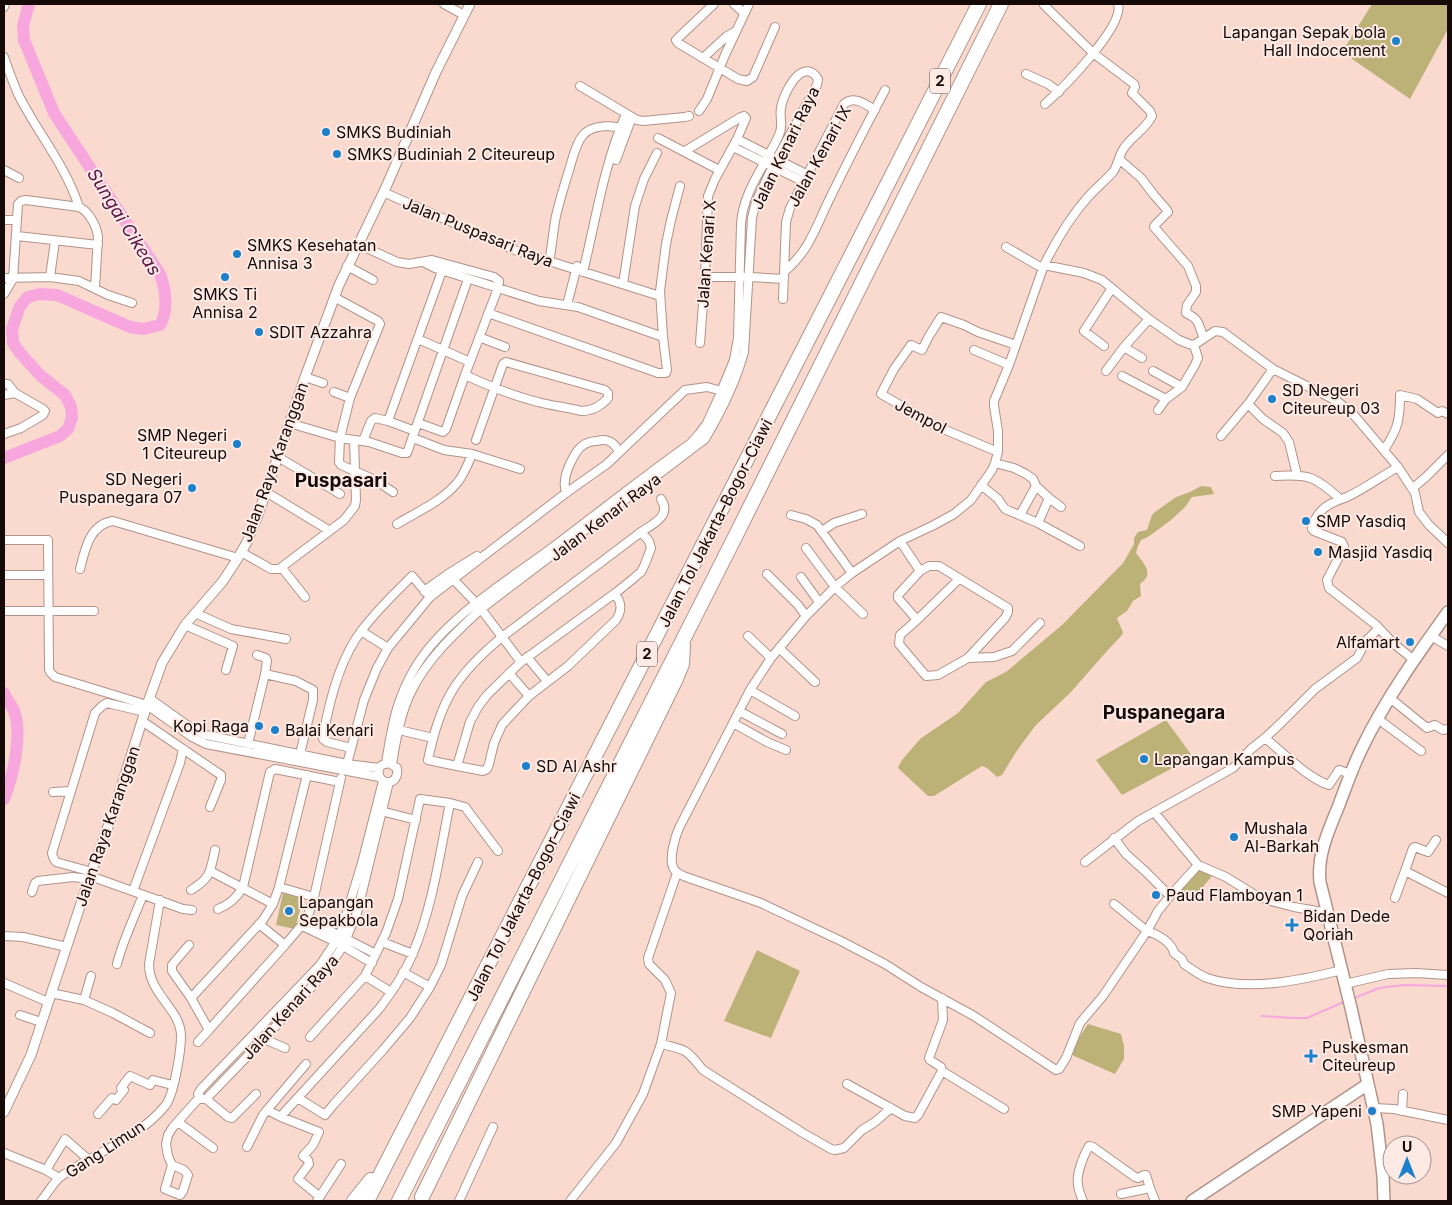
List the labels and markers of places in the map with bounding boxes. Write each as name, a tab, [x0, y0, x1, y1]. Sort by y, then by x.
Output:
place label: Lapangan Sepak bola Hall Indocement	[1223, 22, 1386, 60]
marker: Lapangan Sepak bola Hall Indocement	[1390, 35, 1402, 47]
place label: SMKS Budiniah	[336, 122, 451, 142]
marker: SMKS Budiniah	[320, 126, 332, 138]
place label: SMKS Budiniah 2 Citeureup	[347, 144, 555, 164]
marker: SMKS Budiniah 2 Citeureup	[331, 148, 343, 160]
place label: SMKS Kesehatan Annisa 3	[247, 235, 377, 273]
marker: SMKS Kesehatan Annisa 3	[231, 248, 243, 260]
marker: SMKS Ti Annisa 2	[219, 271, 231, 283]
place label: SMKS Ti Annisa 2	[192, 284, 258, 322]
place label: SDIT Azzahra	[269, 322, 372, 342]
marker: SDIT Azzahra	[253, 326, 265, 338]
place label: SD Negeri Citeureup 03	[1282, 380, 1380, 418]
marker: SD Negeri Citeureup 03	[1266, 393, 1278, 405]
place label: SMP Negeri 1 Citeureup	[137, 425, 227, 463]
marker: SMP Negeri 1 Citeureup	[231, 438, 243, 450]
place label: SD Negeri Puspanegara 07	[59, 469, 182, 507]
marker: SD Negeri Puspanegara 07	[186, 482, 198, 494]
place label: SMP Yasdiq	[1316, 511, 1406, 531]
marker: SMP Yasdiq	[1300, 515, 1312, 527]
place label: Masjid Yasdiq	[1328, 542, 1433, 562]
marker: Masjid Yasdiq	[1312, 546, 1324, 558]
place label: Alfamart	[1336, 632, 1400, 652]
marker: Alfamart	[1404, 636, 1416, 648]
place label: Kopi Raga	[173, 716, 249, 736]
marker: Kopi Raga	[253, 720, 265, 732]
place label: Balai Kenari	[285, 720, 374, 740]
marker: Balai Kenari	[269, 724, 281, 736]
place label: Lapangan Kampus	[1154, 749, 1295, 769]
marker: Lapangan Kampus	[1138, 753, 1150, 765]
place label: SD Al Ashr	[536, 756, 617, 776]
marker: SD Al Ashr	[520, 760, 532, 772]
place label: Mushala Al-Barkah	[1244, 818, 1319, 856]
marker: Mushala Al-Barkah	[1228, 831, 1240, 843]
place label: Paud Flamboyan 1	[1166, 885, 1303, 905]
marker: Paud Flamboyan 1	[1150, 889, 1162, 901]
place label: Lapangan Sepakbola	[299, 892, 379, 930]
marker: Lapangan Sepakbola	[283, 905, 295, 917]
place label: Bidan Dede Qoriah	[1303, 906, 1390, 944]
marker: Bidan Dede Qoriah	[1285, 918, 1299, 932]
place label: Puskesman Citeureup	[1322, 1037, 1409, 1075]
marker: Puskesman Citeureup	[1304, 1049, 1318, 1063]
place label: SMP Yapeni	[1271, 1101, 1362, 1121]
marker: SMP Yapeni	[1366, 1105, 1378, 1117]

